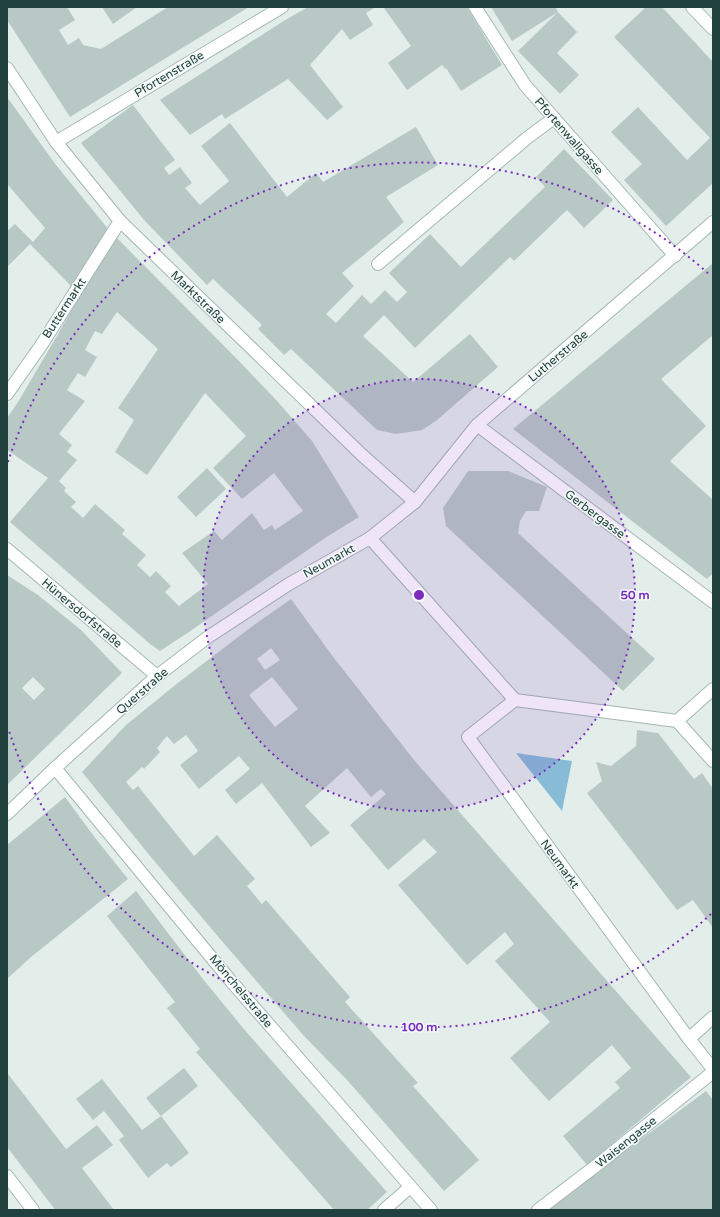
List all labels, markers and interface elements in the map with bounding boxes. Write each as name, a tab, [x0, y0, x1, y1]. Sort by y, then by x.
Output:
street label: Pfortenstraße	[132, 48, 206, 100]
street label: Pfortenwallgasse	[532, 95, 606, 178]
street label: Marktstraße	[168, 268, 228, 326]
street label: Buttermarkt	[39, 275, 89, 341]
street label: Lutherstraße	[525, 327, 591, 385]
street label: Gerbergasse	[562, 487, 628, 541]
street label: Neumarkt	[301, 541, 358, 581]
street label: Hünersdorfstraße	[39, 575, 125, 651]
centre of rings	[412, 588, 426, 602]
text: 50 m	[620, 588, 650, 602]
street label: Querstraße	[113, 665, 171, 717]
street label: Neumarkt	[538, 837, 583, 892]
street label: Mönchelsstraße	[206, 952, 276, 1031]
text: 100 m	[401, 1020, 437, 1034]
street label: Waisengasse	[593, 1113, 659, 1171]

